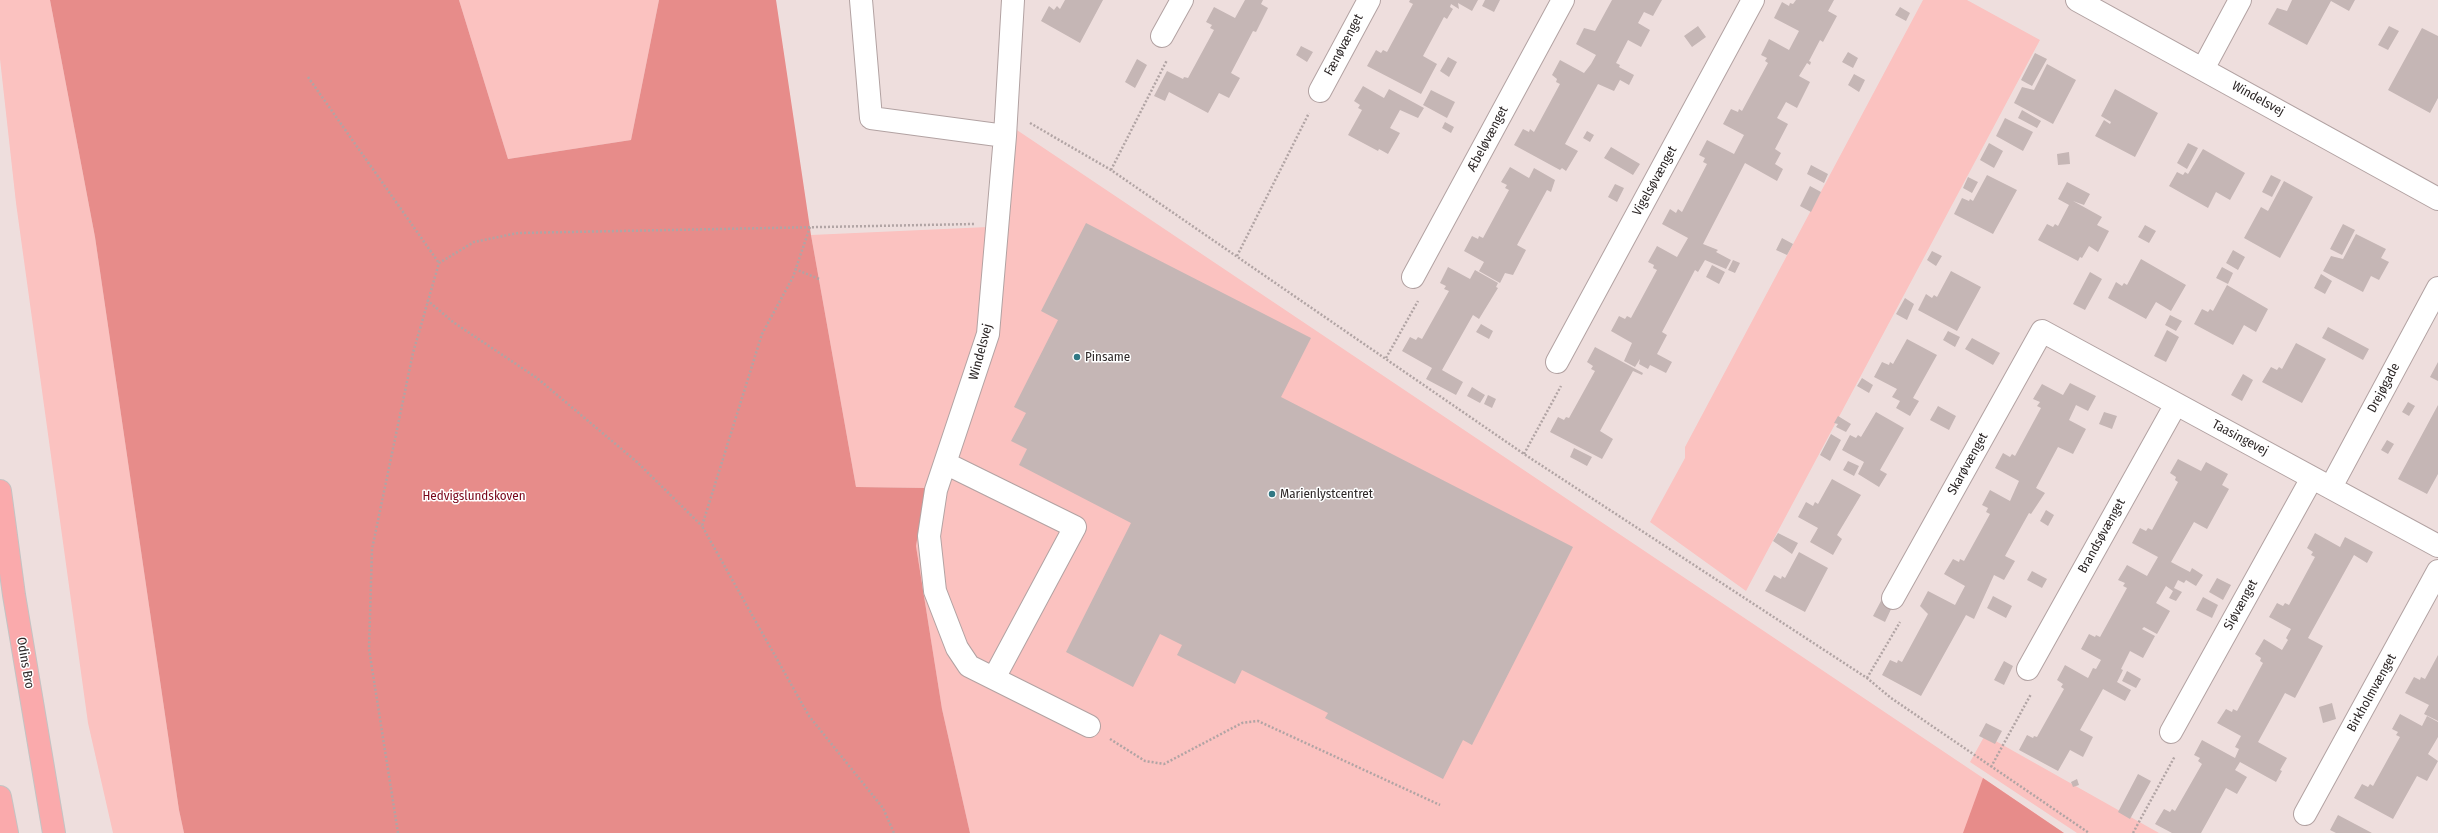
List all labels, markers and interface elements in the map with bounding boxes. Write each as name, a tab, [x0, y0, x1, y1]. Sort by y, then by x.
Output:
street label: Fænøvænget	[1321, 12, 1367, 78]
street label: Windelsvej	[2229, 78, 2287, 120]
street label: Æbeløvænget	[1464, 104, 1512, 174]
street label: Vigelsøvænget	[1630, 144, 1680, 218]
street label: Windelsvej	[966, 322, 996, 382]
place label: Pinsame	[1085, 349, 1130, 365]
marker: Pinsame	[1072, 352, 1082, 362]
street label: Drejøgade	[2364, 361, 2404, 415]
street label: Taasingevej	[2209, 417, 2271, 459]
street label: Skarøvænget	[1945, 430, 1991, 498]
place label: Marienlystcentret	[1280, 486, 1373, 502]
park label: Hedvigslundskoven	[422, 488, 526, 504]
marker: Marienlystcentret	[1267, 489, 1277, 499]
street label: Brandsøvænget	[2075, 496, 2129, 576]
street label: Siøvænget	[2221, 577, 2261, 633]
street label: Odins Bro	[13, 636, 37, 690]
street label: Birkholmvænget	[2344, 651, 2400, 735]

